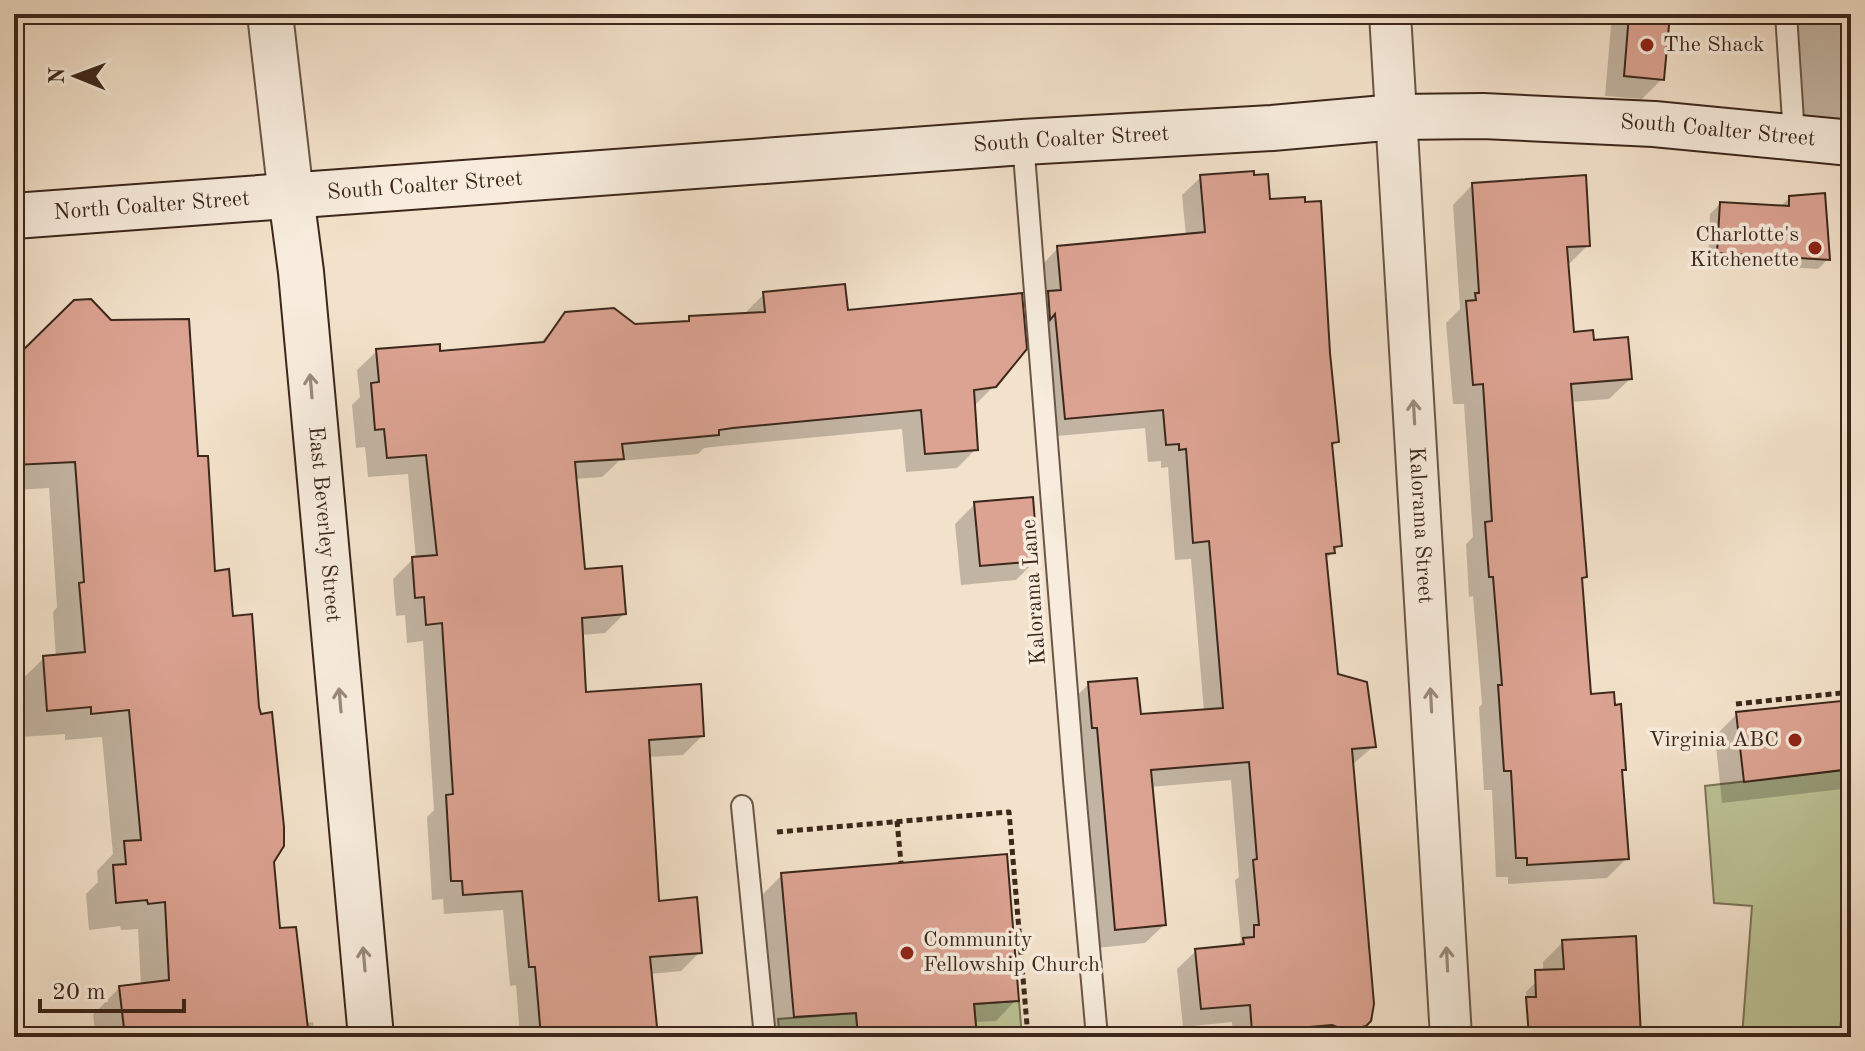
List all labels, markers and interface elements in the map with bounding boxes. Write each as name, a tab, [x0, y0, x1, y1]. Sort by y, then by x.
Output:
place label: The Shack	[1663, 34, 1764, 56]
north arrow	[36, 36, 116, 116]
marker: The Shack	[1638, 36, 1656, 54]
text: N	[47, 67, 69, 84]
street label: South Coalter Street	[1620, 111, 1817, 151]
street label: South Coalter Street	[973, 123, 1170, 157]
street label: South Coalter Street	[326, 168, 523, 204]
street label: North Coalter Street	[53, 188, 250, 224]
place label: Charlotte's Kitchenette	[1690, 224, 1799, 271]
marker: Charlotte's Kitchenette	[1806, 239, 1824, 257]
one-way arrow	[304, 373, 319, 400]
one-way arrow	[1406, 399, 1421, 426]
street label: East Beverley Street	[304, 425, 344, 623]
street label: Kalorama Street	[1405, 446, 1436, 604]
street label: Kalorama Lane	[1018, 518, 1050, 666]
one-way arrow	[333, 687, 348, 714]
one-way arrow	[1423, 687, 1438, 714]
place label: Virginia ABC	[1649, 729, 1779, 751]
marker: Virginia ABC	[1786, 731, 1804, 749]
place label: Community Fellowship Church	[923, 929, 1100, 976]
marker: Community Fellowship Church	[898, 944, 916, 962]
one-way arrow	[356, 946, 371, 973]
one-way arrow	[1439, 946, 1454, 973]
scale bar	[40, 963, 184, 1013]
text: 20 m	[52, 981, 106, 1005]

